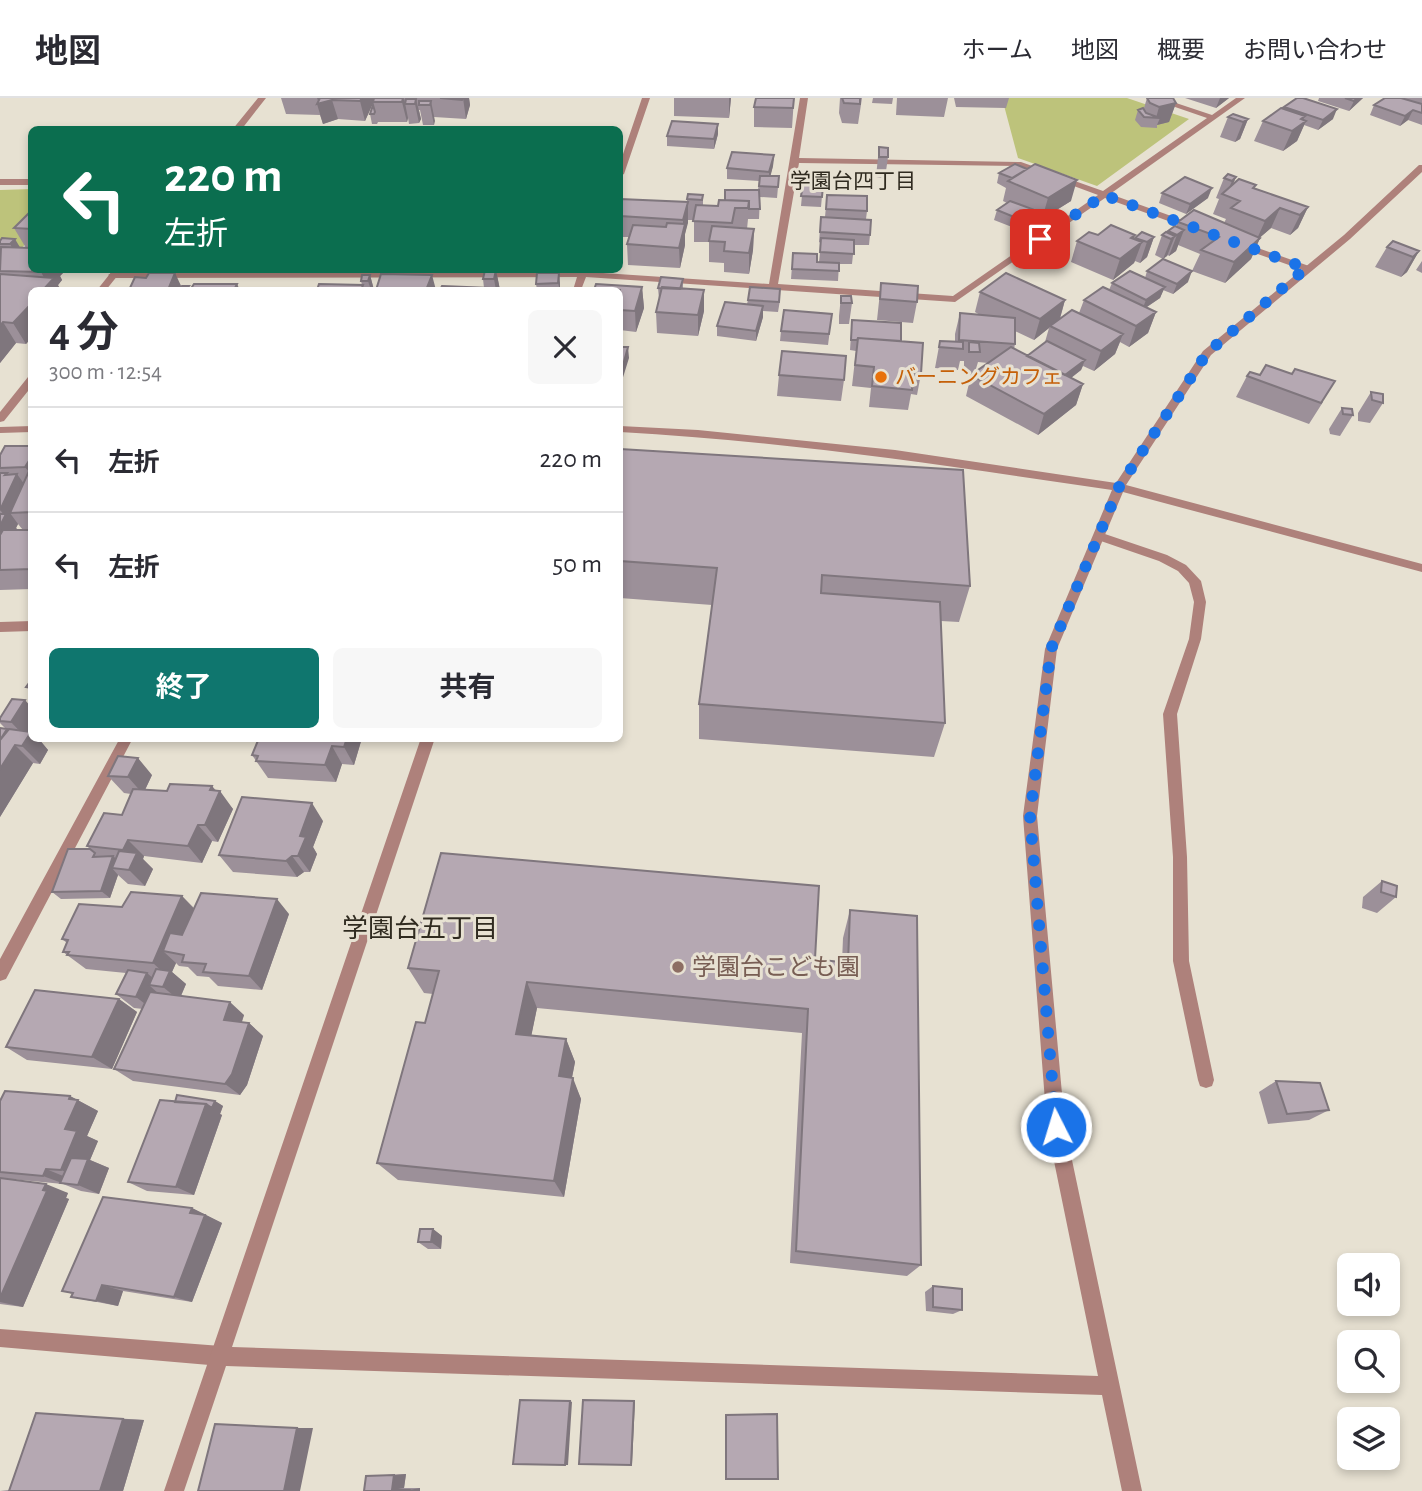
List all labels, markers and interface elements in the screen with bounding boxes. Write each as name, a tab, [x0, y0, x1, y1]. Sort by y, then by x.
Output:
text: 地図	[35, 36, 101, 69]
text: ホーム	[962, 39, 1033, 63]
text: 地図	[1071, 39, 1119, 63]
text: 概要	[1157, 39, 1205, 63]
text: お問い合わせ	[1243, 39, 1387, 63]
text: 220 m	[164, 152, 283, 201]
icon: left	[49, 154, 140, 245]
district label: 学園台四丁目	[790, 170, 916, 192]
pin	[1010, 209, 1070, 269]
text: 左折	[164, 218, 228, 250]
icon: arrive	[1021, 220, 1059, 258]
button: close	[528, 310, 602, 384]
text: 4 分	[49, 312, 118, 354]
text: 300 m · 12:54	[49, 361, 162, 384]
place label: バーニングカフェ	[895, 366, 1063, 388]
marker: バーニングカフェ	[873, 369, 889, 385]
icon: left	[49, 441, 87, 479]
text: 220 m	[540, 446, 602, 472]
text: 左折	[108, 450, 160, 476]
icon: left	[49, 546, 87, 584]
text: 50 m	[552, 551, 602, 577]
text: 左折	[108, 555, 160, 581]
button: 終了	[49, 648, 319, 728]
button: 共有	[333, 648, 602, 728]
district label: 学園台五丁目	[342, 914, 498, 942]
place label: 学園台こども園	[692, 954, 860, 980]
marker: 学園台こども園	[670, 959, 686, 975]
position arrow	[1019, 1090, 1093, 1164]
map controls	[1337, 1253, 1400, 1470]
button: sound	[1337, 1253, 1400, 1316]
button: search	[1337, 1330, 1400, 1393]
button: layers	[1337, 1407, 1400, 1470]

